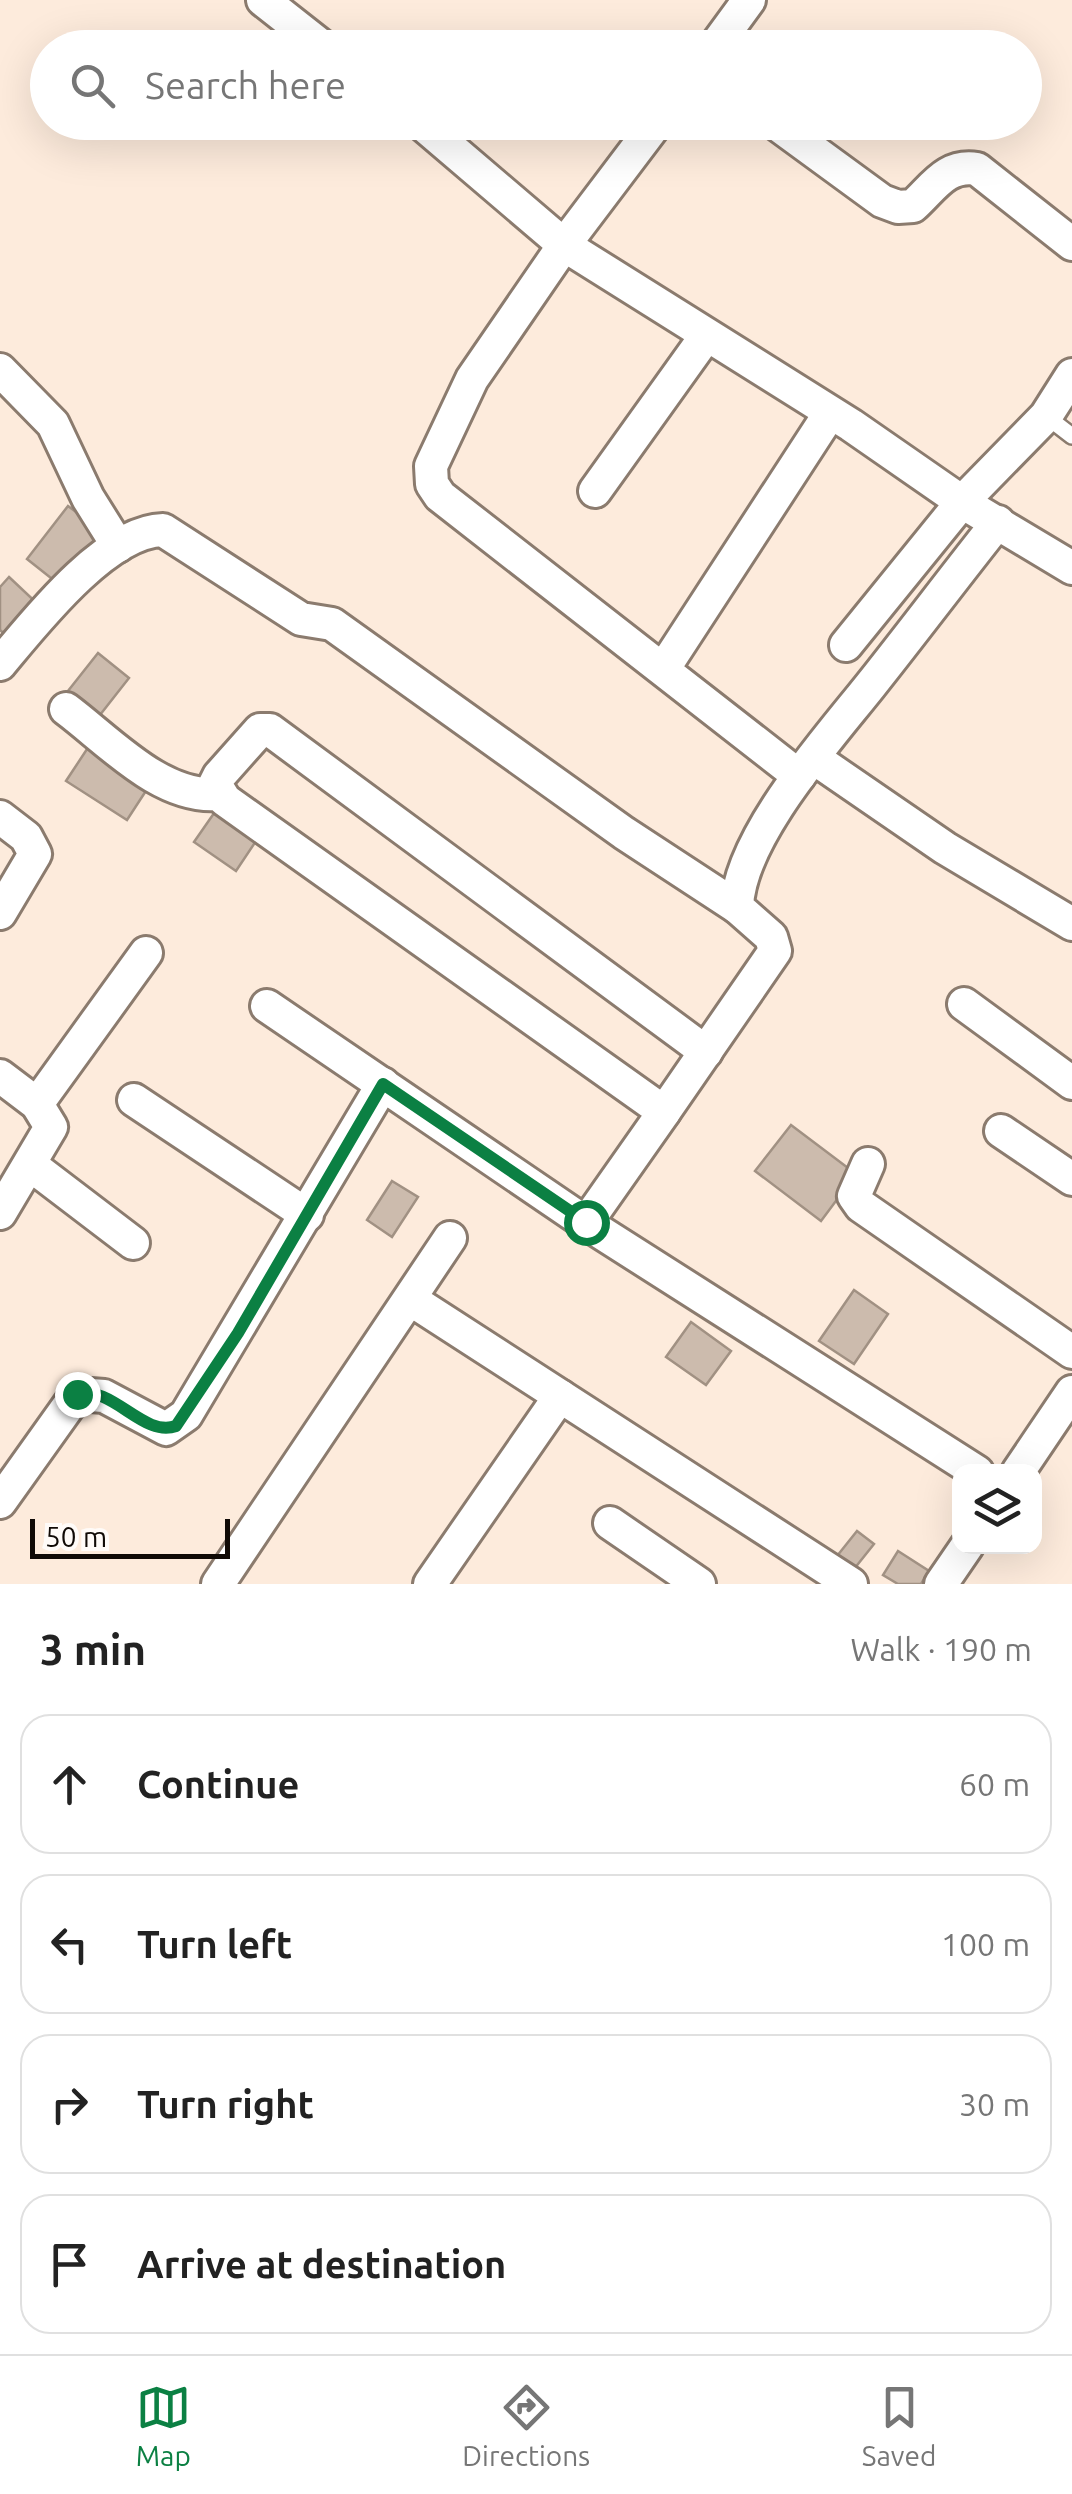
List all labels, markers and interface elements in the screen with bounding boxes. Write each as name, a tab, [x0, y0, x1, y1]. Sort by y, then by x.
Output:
search box	[30, 30, 1042, 140]
icon: search	[65, 58, 120, 113]
text: Search here	[145, 64, 346, 106]
route start	[564, 1200, 610, 1246]
route end	[55, 1372, 101, 1418]
map controls	[952, 1464, 1042, 1554]
button: layers	[952, 1464, 1042, 1554]
scale bar	[30, 1514, 230, 1558]
text: 50 m	[45, 1521, 107, 1552]
text: 3 min	[40, 1626, 146, 1673]
text: Walk · 190 m	[850, 1631, 1032, 1667]
icon: ahead	[42, 1757, 97, 1812]
text: Continue	[137, 1763, 299, 1805]
text: 60 m	[959, 1766, 1030, 1802]
icon: left	[42, 1917, 97, 1972]
text: Turn left	[137, 1923, 292, 1965]
text: 100 m	[941, 1926, 1030, 1962]
icon: right	[42, 2077, 97, 2132]
text: Turn right	[137, 2083, 314, 2125]
text: 30 m	[959, 2086, 1030, 2122]
icon: arrive	[42, 2237, 97, 2292]
text: Arrive at destination	[137, 2243, 506, 2285]
tab: Map	[136, 2380, 191, 2471]
tab: Directions	[462, 2380, 590, 2471]
tab: Saved	[862, 2380, 936, 2471]

